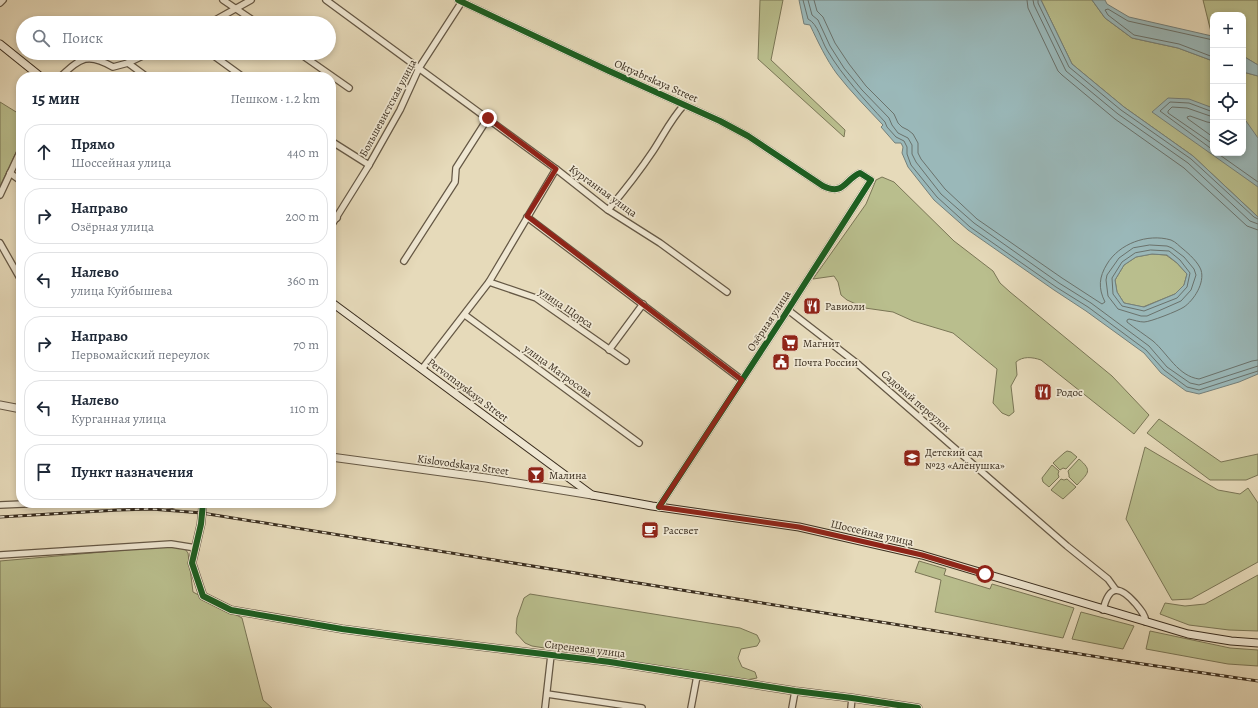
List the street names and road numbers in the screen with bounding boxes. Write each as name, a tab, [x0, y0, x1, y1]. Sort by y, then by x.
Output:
street label: Большевистская улица	[356, 56, 421, 159]
street label: Oktyabrskaya Street	[612, 56, 701, 106]
street label: Курганная улица	[566, 161, 641, 221]
street label: улица Щорса	[535, 284, 597, 332]
street label: Озёрная улица	[744, 287, 795, 355]
street label: улица Матросова	[520, 340, 596, 401]
street label: Pervomayskaya Street	[424, 355, 512, 426]
street label: Садовый переулок	[878, 367, 954, 436]
street label: Kislovodskaya Street	[416, 451, 510, 479]
street label: Шоссейная улица	[829, 516, 916, 550]
street label: Сиреневая улица	[544, 637, 627, 662]

